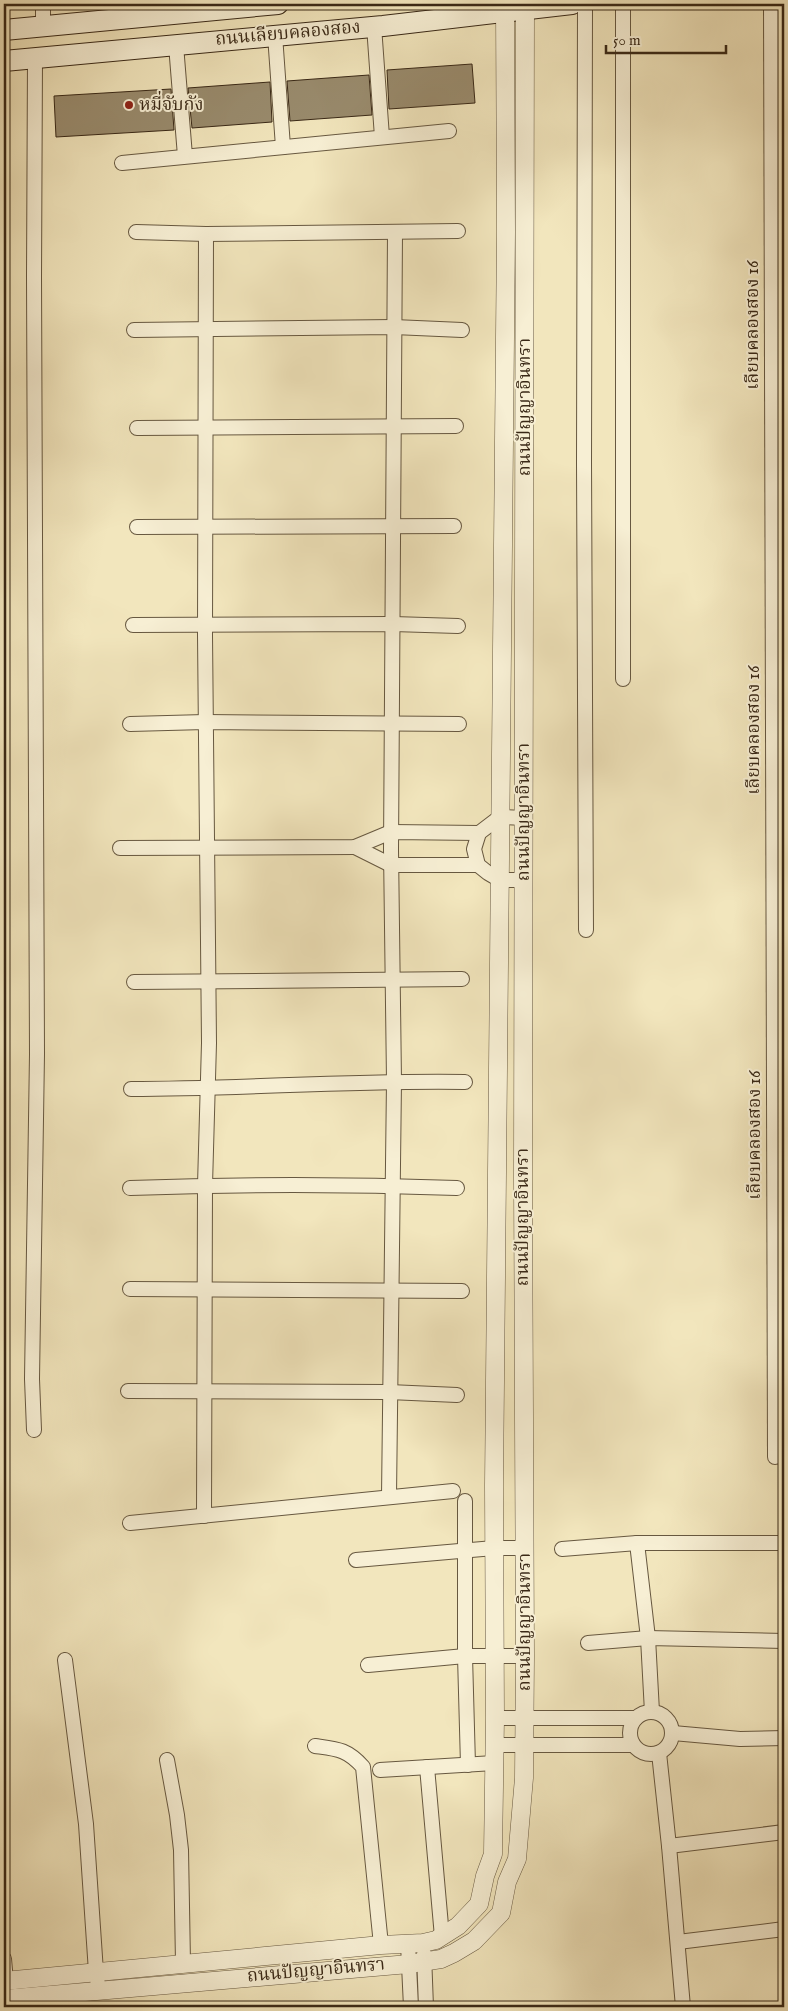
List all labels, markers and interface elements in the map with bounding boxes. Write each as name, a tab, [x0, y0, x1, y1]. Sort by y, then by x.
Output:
street label: ถนนเลียบคลองสอง	[214, 16, 362, 52]
scale bar	[606, 22, 726, 54]
text: 50 m	[613, 31, 641, 50]
place label: หมี่จับกัง	[139, 90, 204, 117]
marker: หมี่จับกัง	[123, 99, 135, 111]
street label: เลียบคลองสอง 16	[742, 260, 765, 390]
street label: ถนนปัญญาอินทรา	[514, 338, 537, 476]
street label: เลียบคลองสอง 16	[743, 665, 766, 795]
street label: ถนนปัญญาอินทรา	[513, 743, 536, 881]
street label: เลียบคลองสอง 16	[744, 1070, 767, 1200]
street label: ถนนปัญญาอินทรา	[512, 1148, 535, 1286]
street label: ถนนปัญญาอินทรา	[514, 1553, 537, 1691]
street label: ถนนปัญญาอินทรา	[246, 1954, 386, 1988]

